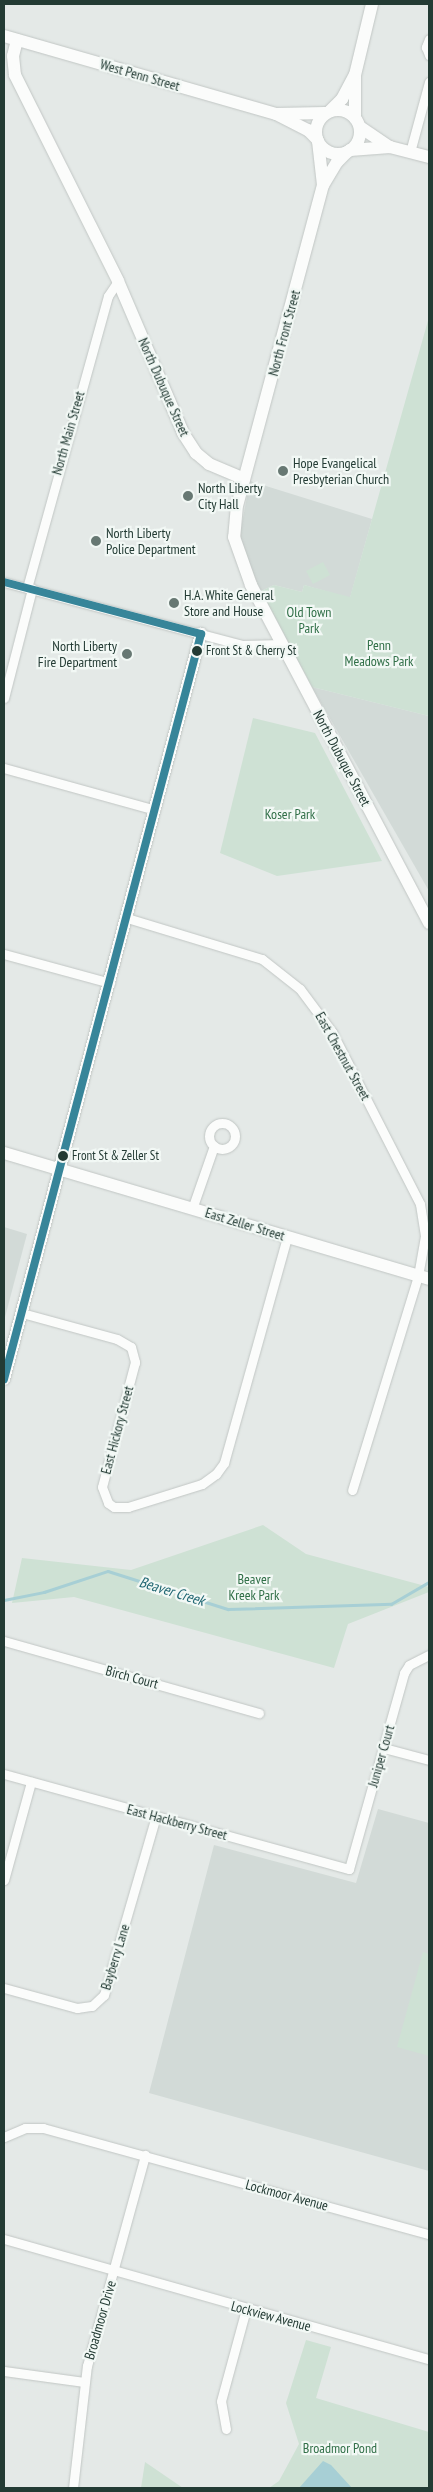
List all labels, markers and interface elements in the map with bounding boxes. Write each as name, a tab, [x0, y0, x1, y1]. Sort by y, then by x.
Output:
street label: West Penn Street	[98, 56, 182, 94]
street label: North Front Street	[264, 288, 304, 378]
street label: North Dubuque Street	[135, 335, 193, 439]
street label: North Main Street	[48, 389, 88, 477]
place label: Hope Evangelical Presbyterian Church	[293, 455, 389, 488]
marker: Hope Evangelical Presbyterian Church	[277, 465, 289, 477]
place label: North Liberty City Hall	[198, 480, 263, 512]
marker: North Liberty City Hall	[182, 490, 194, 502]
place label: North Liberty Police Department	[106, 525, 195, 558]
marker: North Liberty Police Department	[90, 535, 102, 547]
place label: H.A. White General Store and House	[184, 587, 275, 620]
marker: H.A. White General Store and House	[168, 597, 180, 609]
park label: Old Town Park	[286, 604, 332, 636]
park label: Penn Meadows Park	[344, 637, 414, 670]
place label: North Liberty Fire Department	[38, 638, 117, 670]
place label: Front St & Cherry St	[206, 643, 297, 659]
marker: Front St & Cherry St	[192, 646, 202, 656]
marker: North Liberty Fire Department	[121, 648, 133, 660]
street label: North Dubuque Street	[310, 707, 374, 809]
park label: Koser Park	[265, 806, 315, 822]
street label: East Chestnut Street	[312, 1009, 374, 1103]
place label: Front St & Zeller St	[72, 1148, 159, 1164]
marker: Front St & Zeller St	[58, 1151, 68, 1161]
street label: East Zeller Street	[203, 1204, 287, 1244]
street label: East Hickory Street	[97, 1384, 137, 1476]
park label: Beaver Kreek Park	[228, 1571, 280, 1604]
water label: Beaver Creek	[137, 1573, 207, 1609]
street label: Birch Court	[104, 1662, 160, 1692]
street label: Juniper Court	[364, 1723, 398, 1789]
street label: East Hackberry Street	[125, 1801, 229, 1843]
street label: Bayberry Lane	[97, 1922, 133, 1992]
street label: Lockmoor Avenue	[244, 2176, 330, 2214]
street label: Broadmoor Drive	[81, 2278, 119, 2362]
street label: Lockview Avenue	[229, 2297, 313, 2335]
park label: Broadmor Pond	[303, 2440, 377, 2456]

